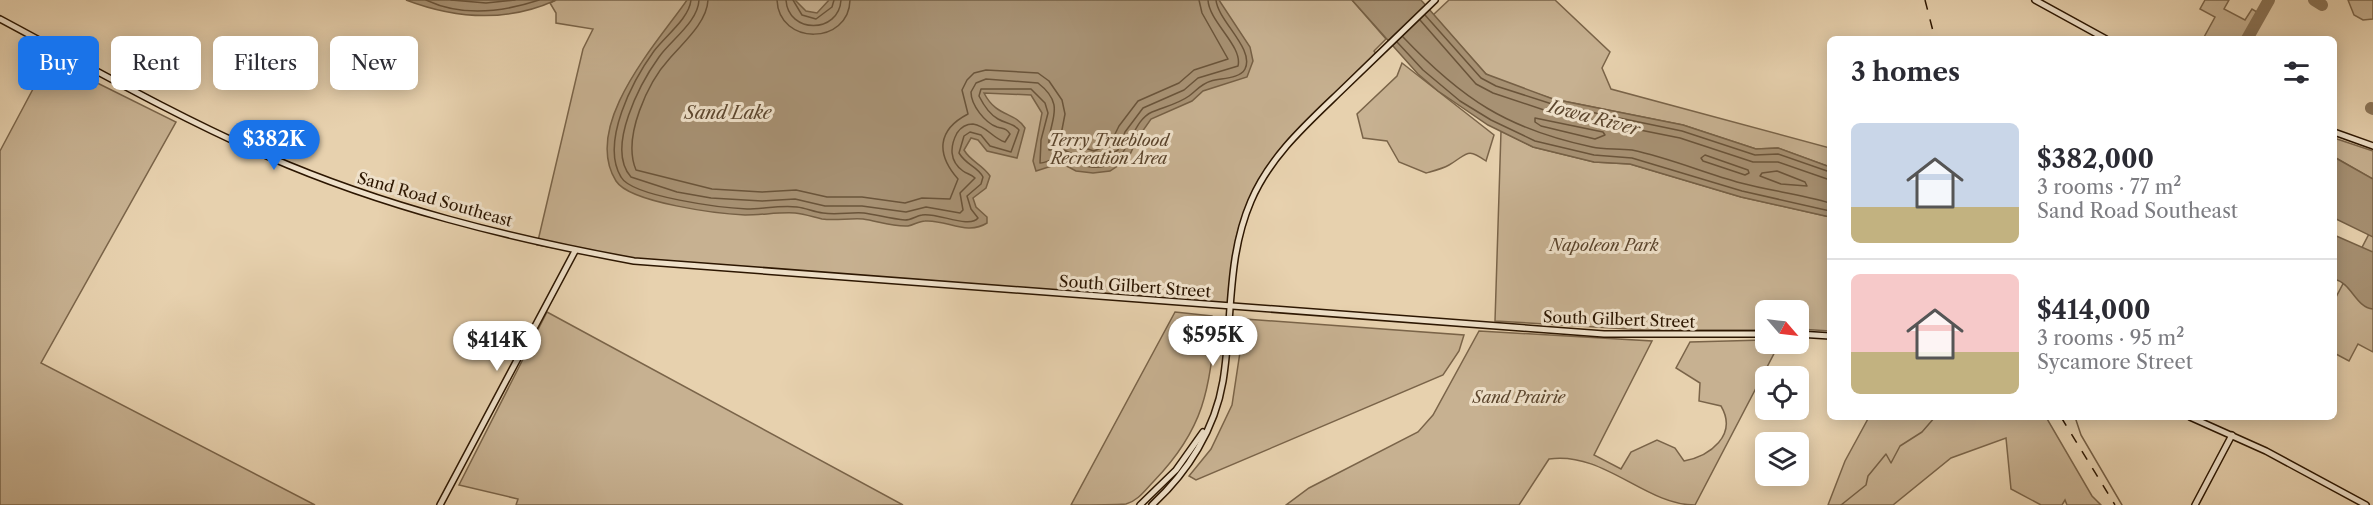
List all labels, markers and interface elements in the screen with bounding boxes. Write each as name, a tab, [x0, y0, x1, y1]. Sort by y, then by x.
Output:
chip: Buy	[18, 36, 99, 90]
chip: Rent	[111, 36, 201, 90]
chip: Filters	[213, 36, 318, 90]
chip: New	[330, 36, 418, 90]
text: 3 homes	[1851, 56, 1960, 88]
icon: filters	[2280, 56, 2313, 89]
water label: Iowa River	[1544, 95, 1644, 141]
water label: Sand Lake	[684, 102, 773, 124]
pin: $382K	[232, 120, 316, 171]
text: $382K	[243, 127, 305, 151]
park label: Terry Trueblood Recreation Area	[1049, 130, 1171, 168]
text: $382,000	[2037, 143, 2154, 175]
icon: home	[1899, 147, 1971, 219]
street label: Sand Road Southeast	[355, 167, 515, 231]
text: 3 rooms · 77 m²	[2037, 175, 2181, 199]
text: Sand Road Southeast	[2037, 199, 2238, 223]
park label: Napoleon Park	[1548, 235, 1659, 255]
street label: South Gilbert Street	[1058, 271, 1212, 301]
text: $414,000	[2037, 294, 2151, 326]
icon: home	[1899, 298, 1971, 370]
north arrow	[1755, 300, 1809, 354]
map controls	[1755, 300, 1809, 486]
street label: South Gilbert Street	[1543, 306, 1696, 332]
pin: $595K	[1171, 316, 1255, 367]
pin: $414K	[455, 321, 539, 372]
text: $595K	[1182, 323, 1244, 347]
text: 3 rooms · 95 m²	[2037, 326, 2184, 350]
text: $414K	[467, 328, 527, 352]
text: Sycamore Street	[2037, 350, 2193, 374]
button: locate	[1755, 366, 1809, 420]
park label: Sand Prairie	[1472, 387, 1567, 407]
button: layers	[1755, 432, 1809, 486]

